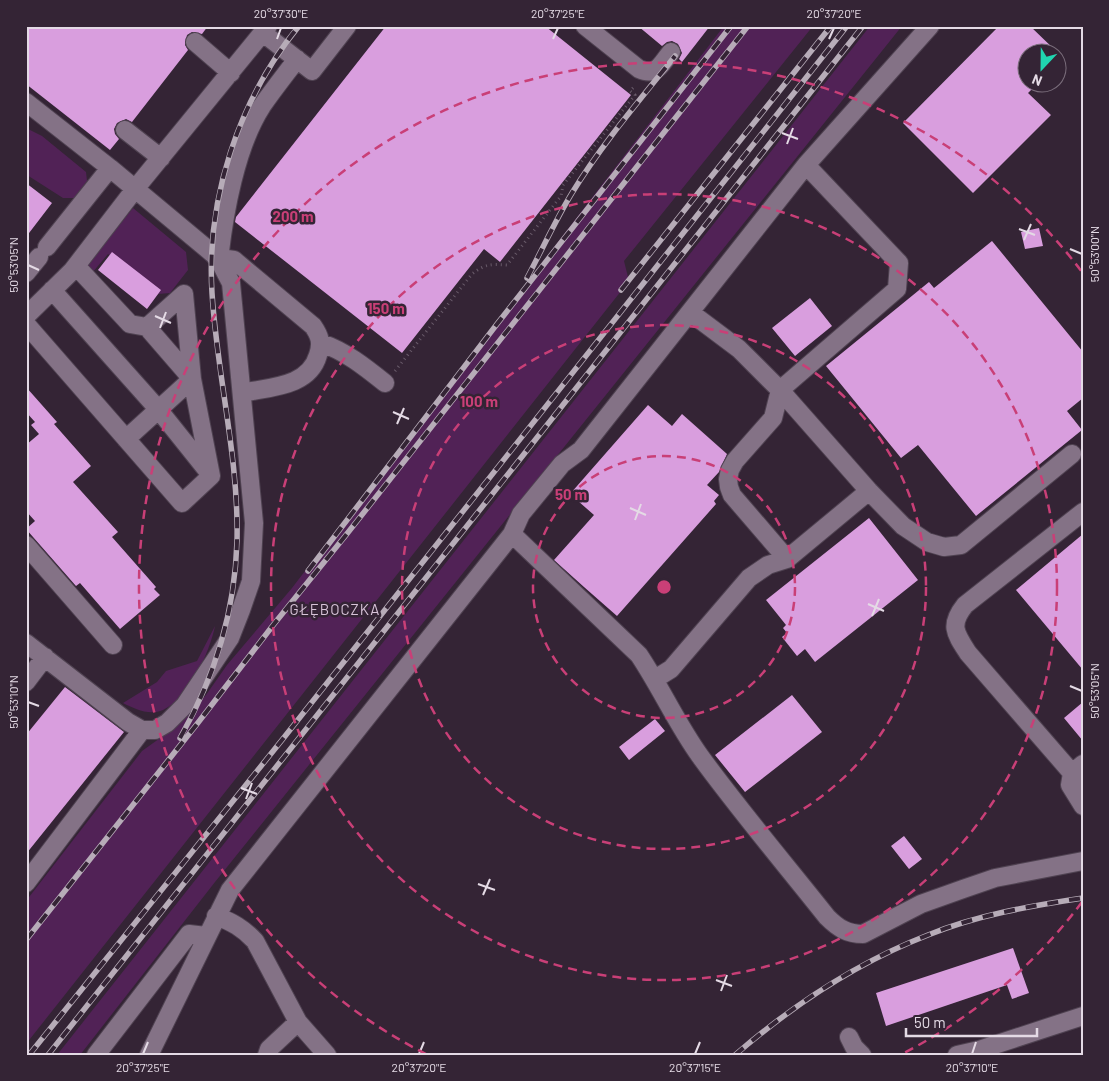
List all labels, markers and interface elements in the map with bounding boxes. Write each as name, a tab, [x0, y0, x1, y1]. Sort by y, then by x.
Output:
text: 20°37'30"E	[254, 6, 308, 20]
text: 20°37'25"E	[531, 6, 585, 20]
text: 20°37'20"E	[807, 6, 861, 20]
north arrow	[1016, 42, 1066, 92]
text: N	[1029, 71, 1044, 90]
text: 200 m	[272, 207, 314, 225]
text: 50°53'00"N	[1087, 226, 1101, 282]
text: 50°53'05"N	[6, 237, 20, 293]
text: 150 m	[367, 299, 405, 317]
text: 100 m	[460, 392, 498, 410]
text: 50 m	[555, 485, 587, 503]
centre of rings	[655, 578, 673, 596]
district label: GŁĘBOCZKA	[290, 600, 380, 618]
text: 50°53'05"N	[1087, 663, 1101, 719]
text: 50°53'10"N	[6, 675, 20, 729]
scale bar	[906, 1006, 1038, 1038]
text: 50 m	[914, 1013, 946, 1031]
text: 20°37'25"E	[116, 1060, 170, 1074]
text: 20°37'20"E	[392, 1060, 446, 1074]
text: 20°37'15"E	[669, 1060, 721, 1074]
text: 20°37'10"E	[946, 1060, 998, 1074]

